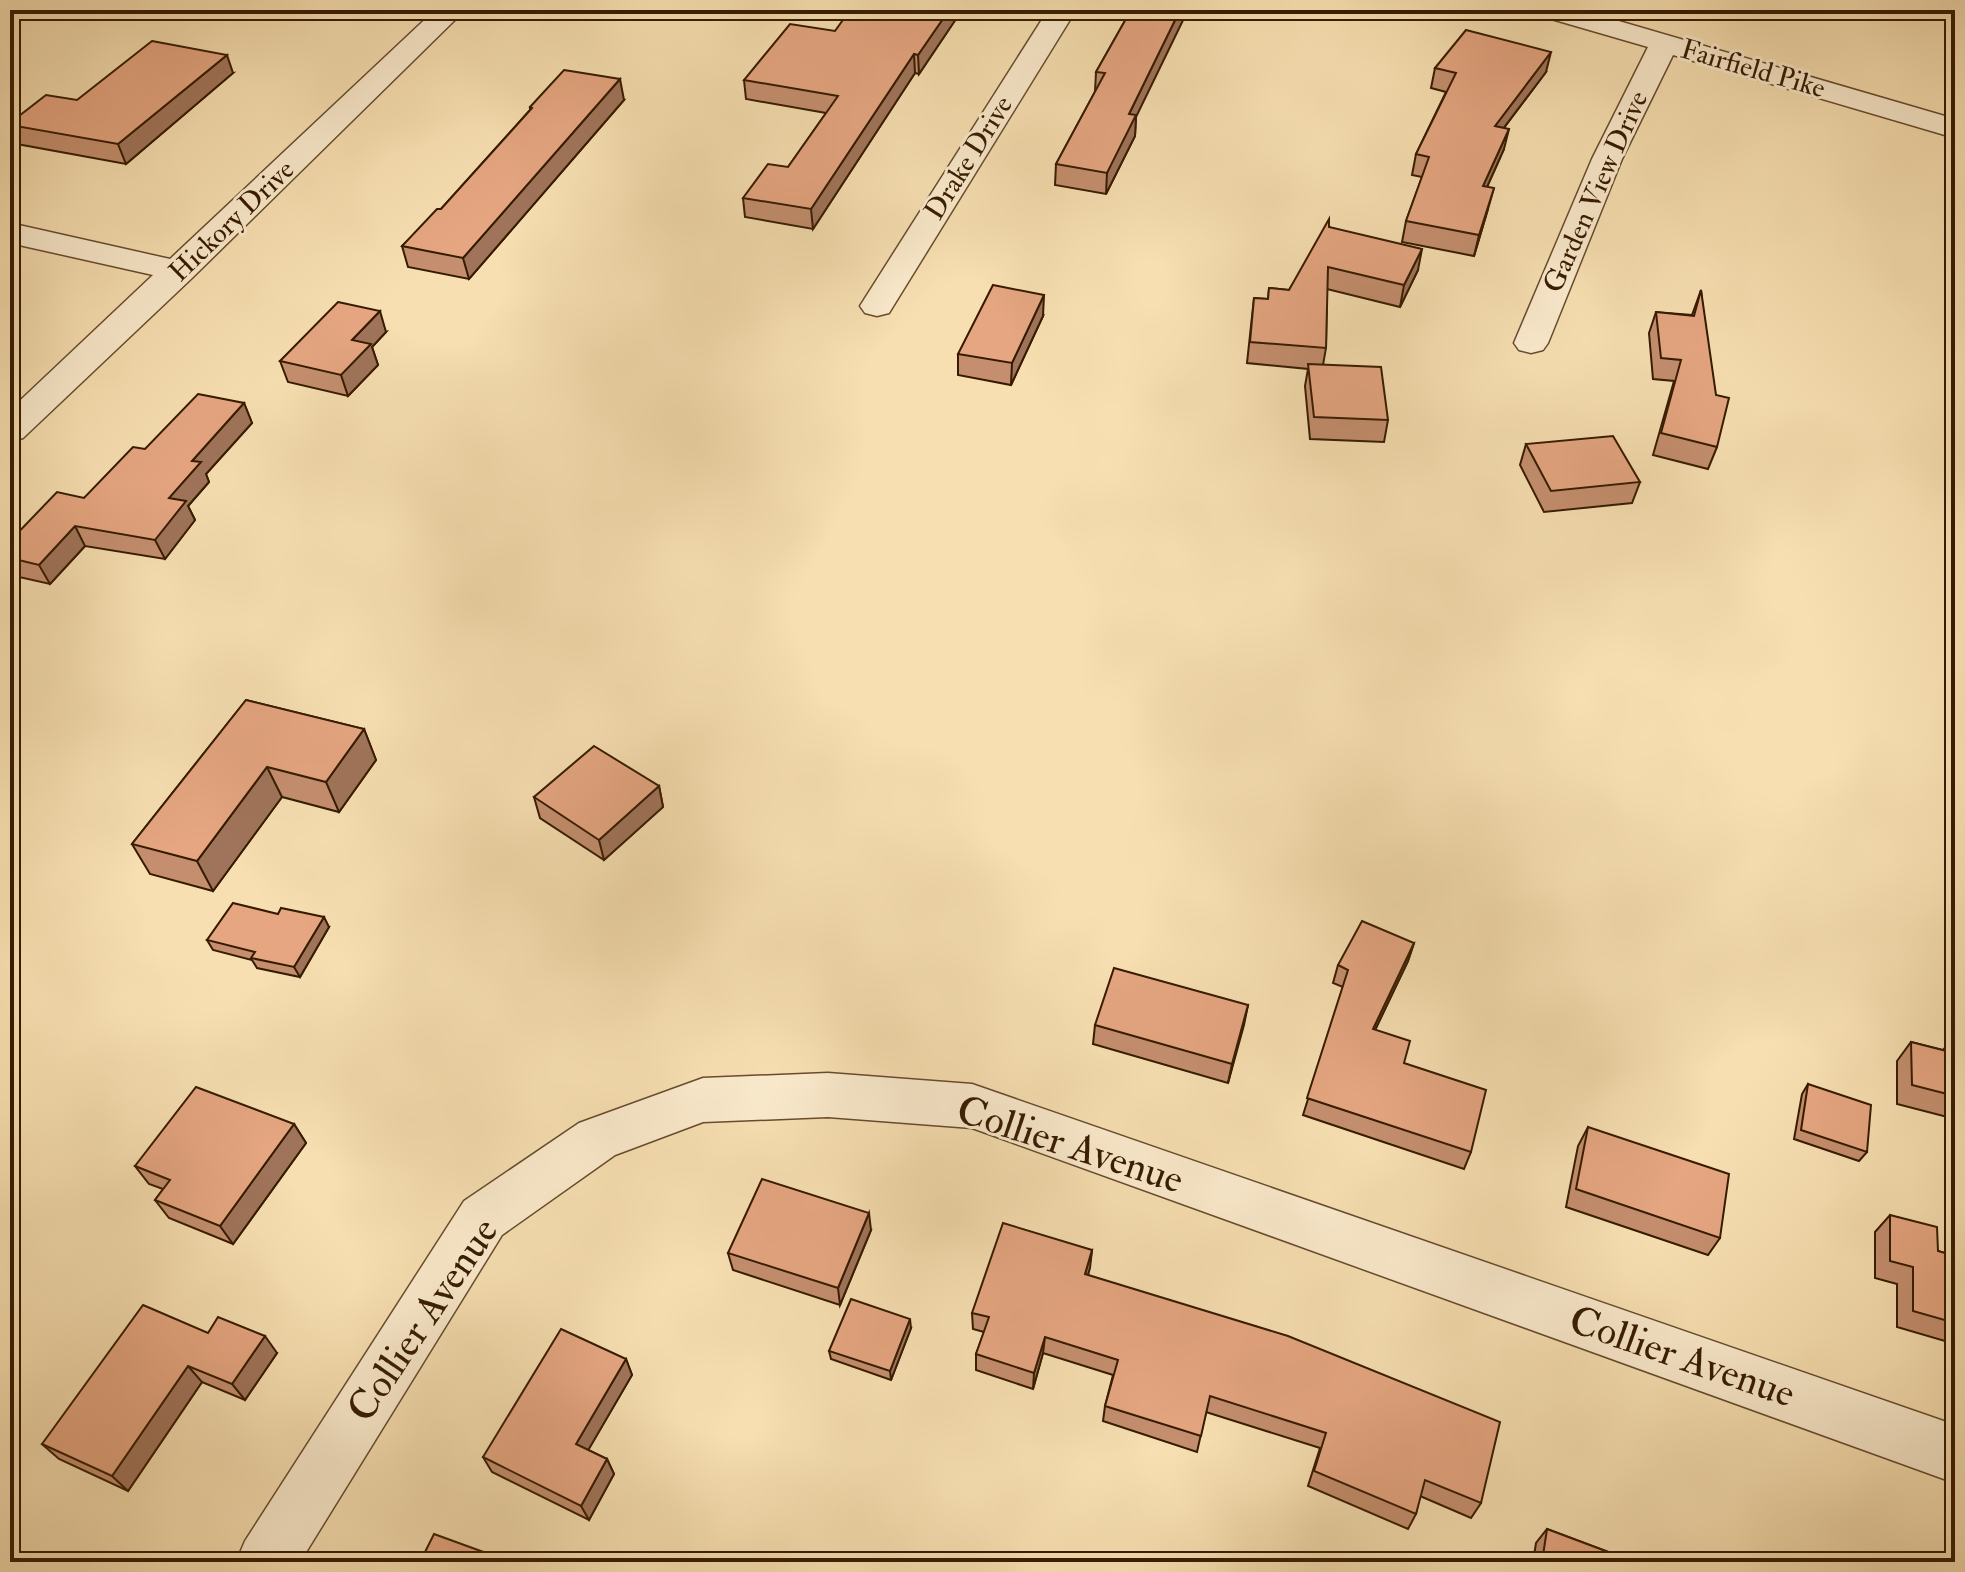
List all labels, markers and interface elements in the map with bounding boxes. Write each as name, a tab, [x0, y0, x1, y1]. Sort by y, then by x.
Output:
street label: Fairfield Pike	[1677, 32, 1829, 106]
street label: Garden View Drive	[1536, 85, 1656, 298]
street label: Drake Drive	[917, 89, 1021, 226]
street label: Hickory Drive	[162, 152, 302, 289]
street label: Collier Avenue	[950, 1084, 1190, 1206]
street label: Collier Avenue	[336, 1208, 510, 1432]
street label: Collier Avenue	[1563, 1295, 1801, 1419]

